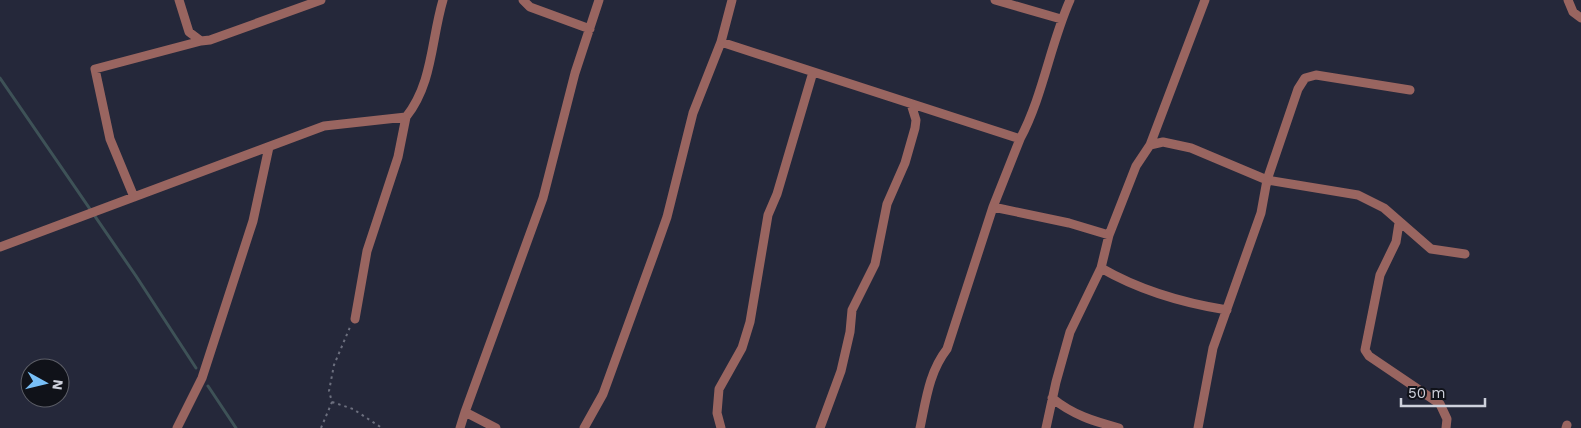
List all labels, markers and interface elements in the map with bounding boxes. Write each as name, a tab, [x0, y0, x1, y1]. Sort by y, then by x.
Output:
north arrow	[20, 358, 70, 408]
scale bar	[1401, 376, 1485, 408]
text: N	[49, 379, 67, 391]
text: 50 m	[1408, 384, 1445, 402]

